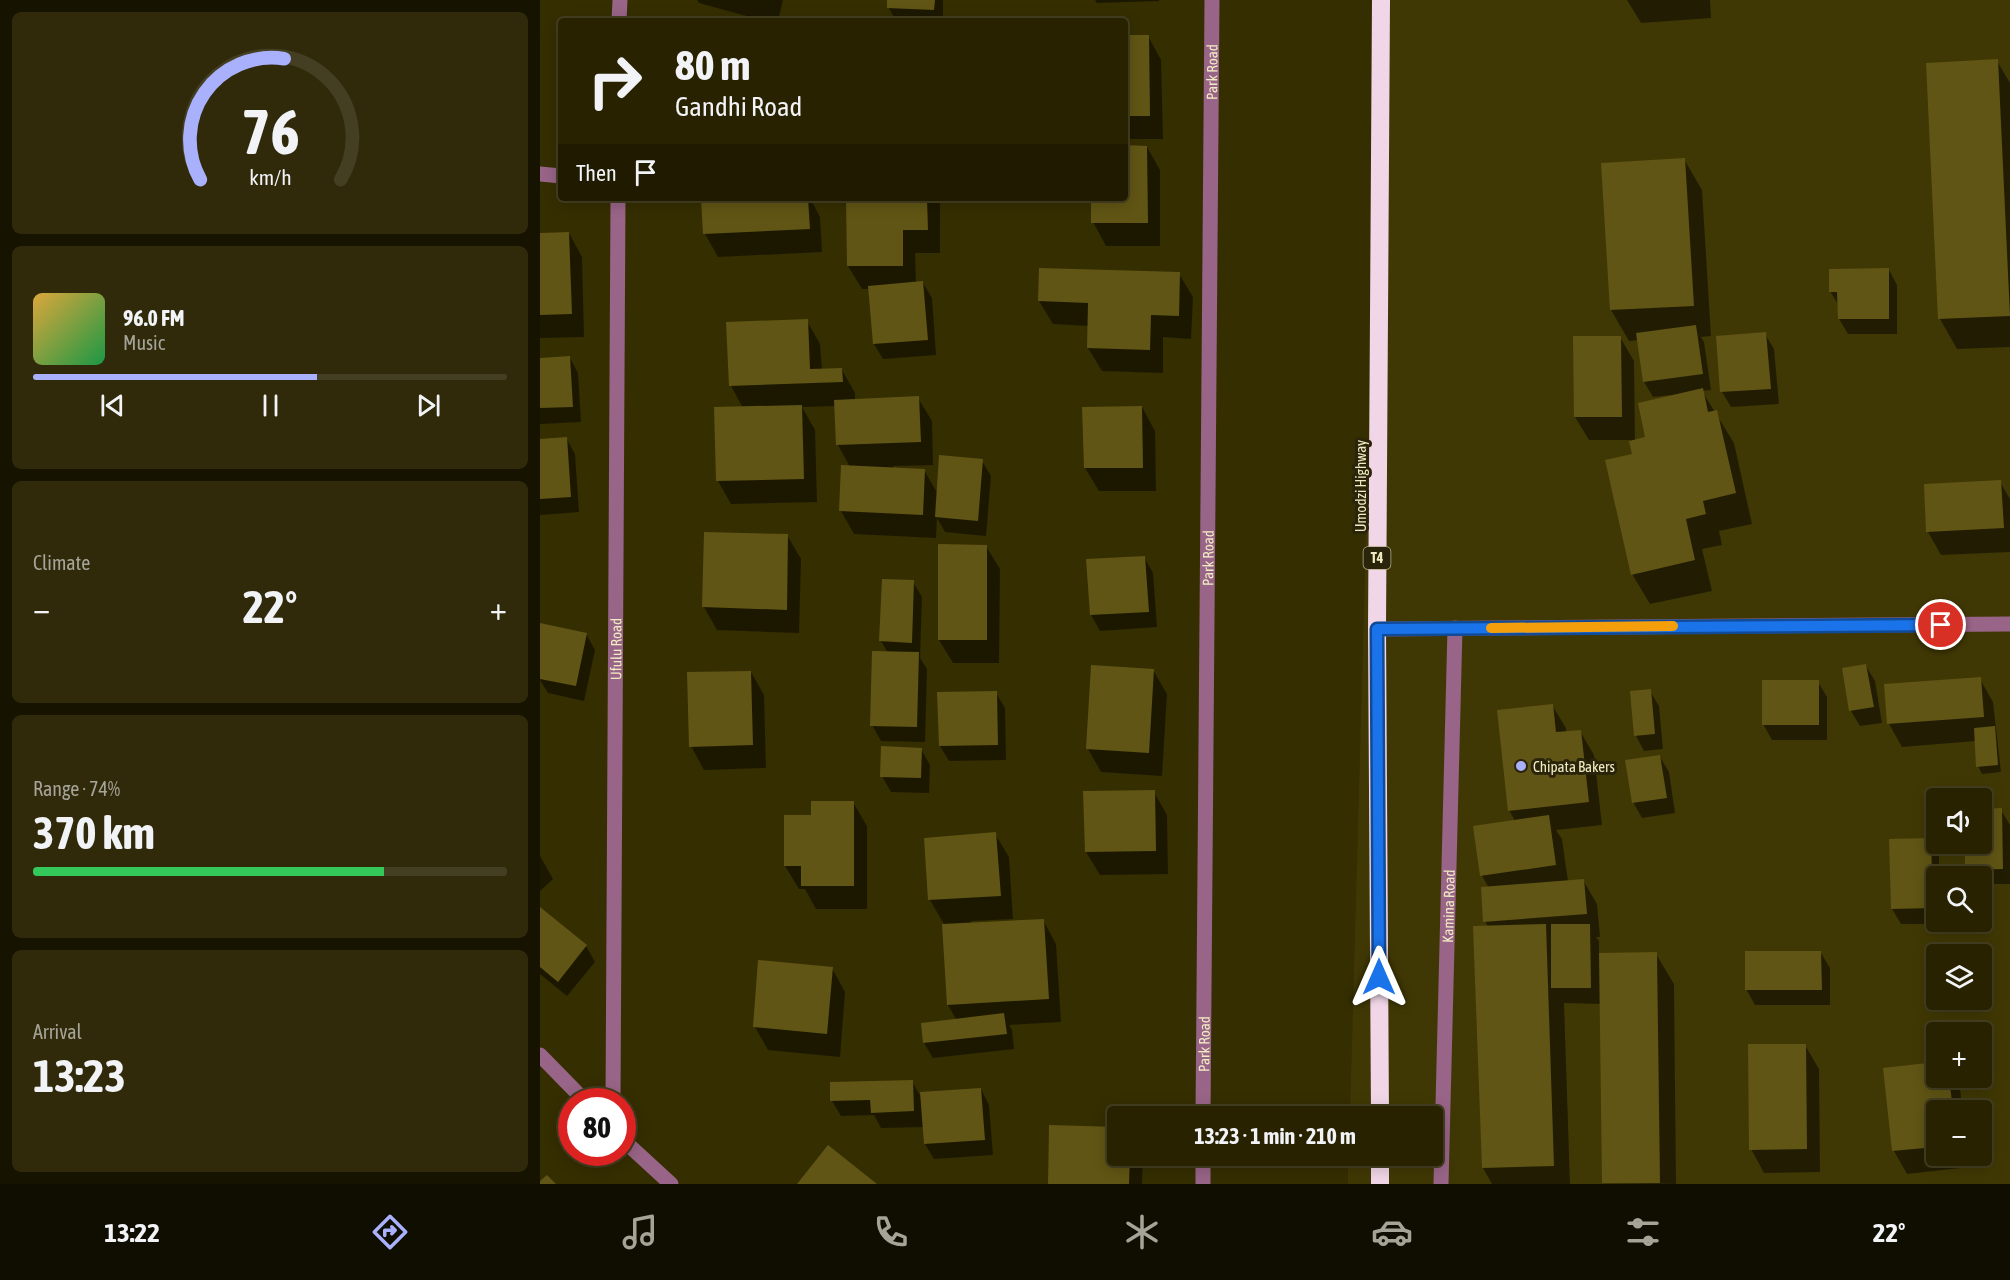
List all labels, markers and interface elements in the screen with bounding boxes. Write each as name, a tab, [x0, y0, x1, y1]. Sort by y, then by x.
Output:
text: 80 m	[675, 41, 750, 89]
icon: right	[576, 42, 654, 120]
street label: Park Road	[1203, 44, 1220, 100]
text: Gandhi Road	[675, 91, 802, 122]
text: 76	[241, 96, 299, 167]
icon: arrive	[629, 156, 662, 189]
text: Then	[576, 160, 617, 186]
text: km/h	[249, 166, 291, 191]
text: 96.0 FM	[123, 305, 185, 331]
text: Music	[123, 331, 165, 354]
icon: previous	[96, 389, 129, 422]
icon: pause	[254, 389, 287, 422]
icon: next	[412, 389, 445, 422]
street label: Umodzi Highway	[1352, 440, 1369, 532]
street label: Park Road	[1199, 530, 1216, 586]
road number: T4	[1364, 547, 1390, 569]
text: Climate	[33, 551, 90, 574]
text: 22°	[243, 581, 297, 633]
text: −	[33, 589, 50, 627]
text: +	[490, 589, 507, 627]
pin	[1915, 599, 1966, 650]
icon: arrive	[1924, 608, 1957, 641]
street label: Ufulu Road	[607, 618, 624, 680]
place label: Chipata Bakers	[1533, 758, 1615, 775]
marker: Chipata Bakers	[1514, 759, 1528, 773]
text: Range · 74%	[33, 777, 120, 800]
map controls	[1926, 788, 1992, 1166]
button: sound	[1926, 788, 1992, 854]
text: 370 km	[33, 807, 155, 859]
button: search	[1926, 866, 1992, 932]
street label: Kamina Road	[1439, 869, 1457, 943]
button: layers	[1926, 944, 1992, 1010]
position arrow	[1347, 945, 1411, 1009]
street label: Park Road	[1195, 1016, 1212, 1072]
text: Arrival	[33, 1020, 82, 1043]
button: +	[1926, 1022, 1992, 1088]
text: 13:23	[33, 1050, 126, 1102]
speed limit sign: 80	[558, 1088, 636, 1166]
button: −	[1926, 1100, 1992, 1166]
text: 13:23 · 1 min · 210 m	[1194, 1123, 1356, 1149]
icon: directions	[369, 1211, 411, 1253]
icon: music	[619, 1211, 661, 1253]
icon: phone	[870, 1211, 912, 1253]
icon: climate	[1121, 1211, 1163, 1253]
icon: car	[1371, 1211, 1413, 1253]
icon: filters	[1622, 1211, 1664, 1253]
text: 13:22	[104, 1217, 160, 1248]
text: 22°	[1873, 1217, 1906, 1248]

